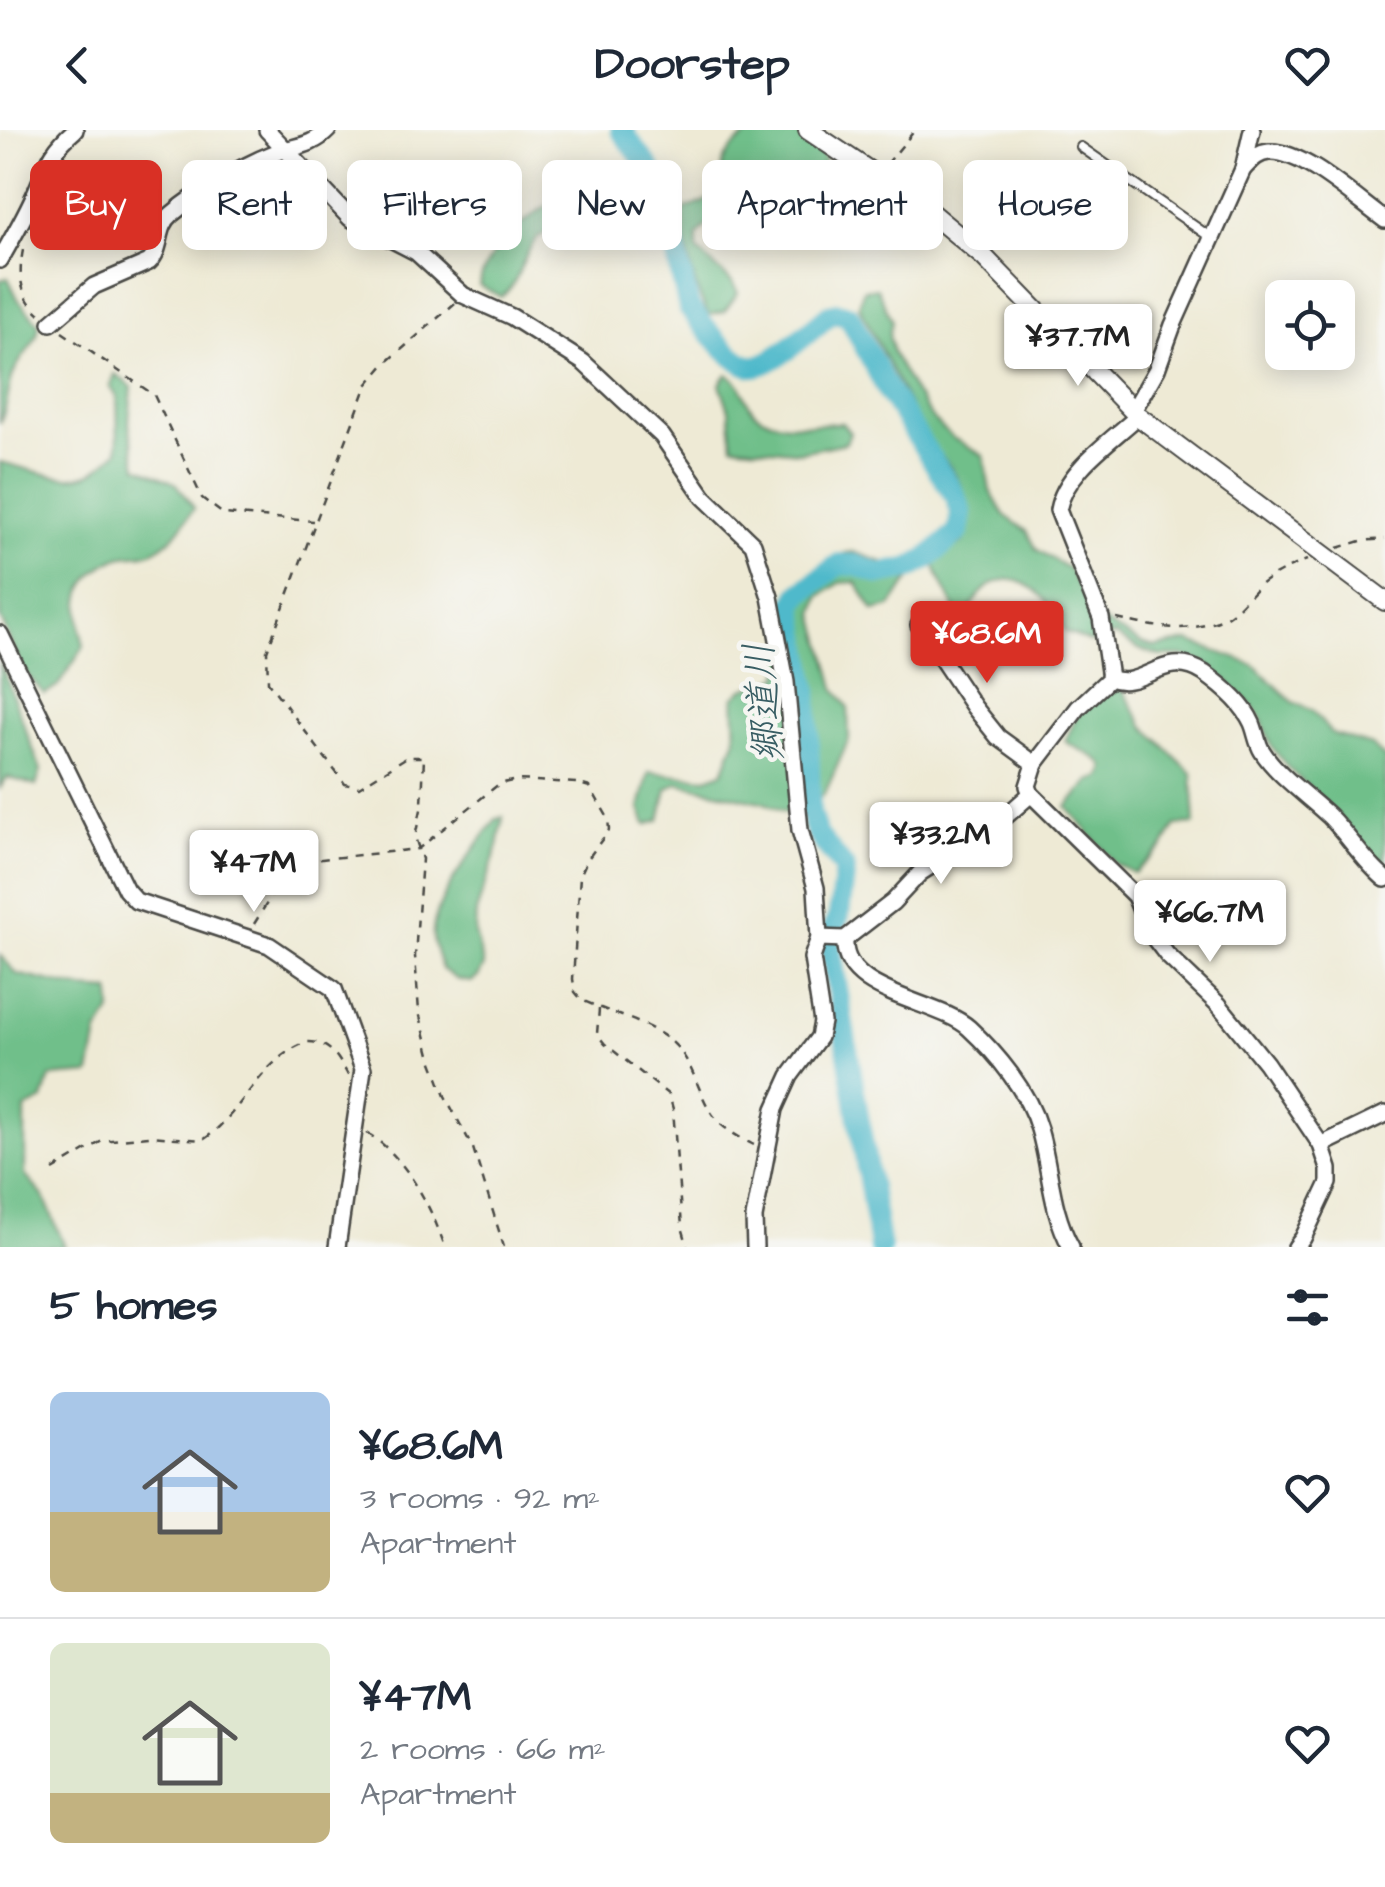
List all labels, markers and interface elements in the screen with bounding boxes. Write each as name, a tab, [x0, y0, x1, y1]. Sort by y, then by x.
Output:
text: Doorstep	[595, 34, 790, 96]
icon: back	[50, 38, 105, 93]
icon: heart	[1280, 38, 1335, 93]
chip: Buy	[30, 160, 162, 250]
chip: Rent	[182, 160, 327, 250]
chip: Filters	[347, 160, 522, 250]
chip: New	[542, 160, 682, 250]
chip: Apartment	[702, 160, 943, 250]
chip: House	[963, 160, 1128, 250]
map controls	[1265, 280, 1355, 370]
button: locate	[1265, 280, 1355, 370]
pin: ¥37.7M	[997, 304, 1159, 389]
text: ¥37.7M	[1026, 314, 1130, 359]
pin: ¥68.6M	[906, 601, 1068, 686]
text: ¥68.6M	[933, 611, 1041, 656]
water label: 郷道川	[732, 640, 798, 764]
pin: ¥33.2M	[860, 802, 1022, 887]
text: ¥33.2M	[892, 812, 990, 857]
pin: ¥47M	[195, 830, 313, 915]
text: ¥47M	[211, 840, 297, 885]
pin: ¥66.7M	[1129, 880, 1291, 965]
text: ¥66.7M	[1156, 890, 1264, 935]
text: 5 homes	[50, 1278, 217, 1336]
icon: filters	[1280, 1280, 1335, 1335]
text: ¥68.6M	[360, 1418, 503, 1476]
icon: home	[130, 1432, 250, 1552]
icon: heart	[1280, 1465, 1335, 1520]
text: 3 rooms · 92 m²	[360, 1476, 600, 1521]
text: Apartment	[360, 1521, 516, 1566]
text: ¥47M	[360, 1669, 472, 1727]
icon: home	[130, 1683, 250, 1803]
icon: heart	[1280, 1716, 1335, 1771]
text: 2 rooms · 66 m²	[360, 1727, 606, 1772]
text: Apartment	[360, 1772, 516, 1817]

